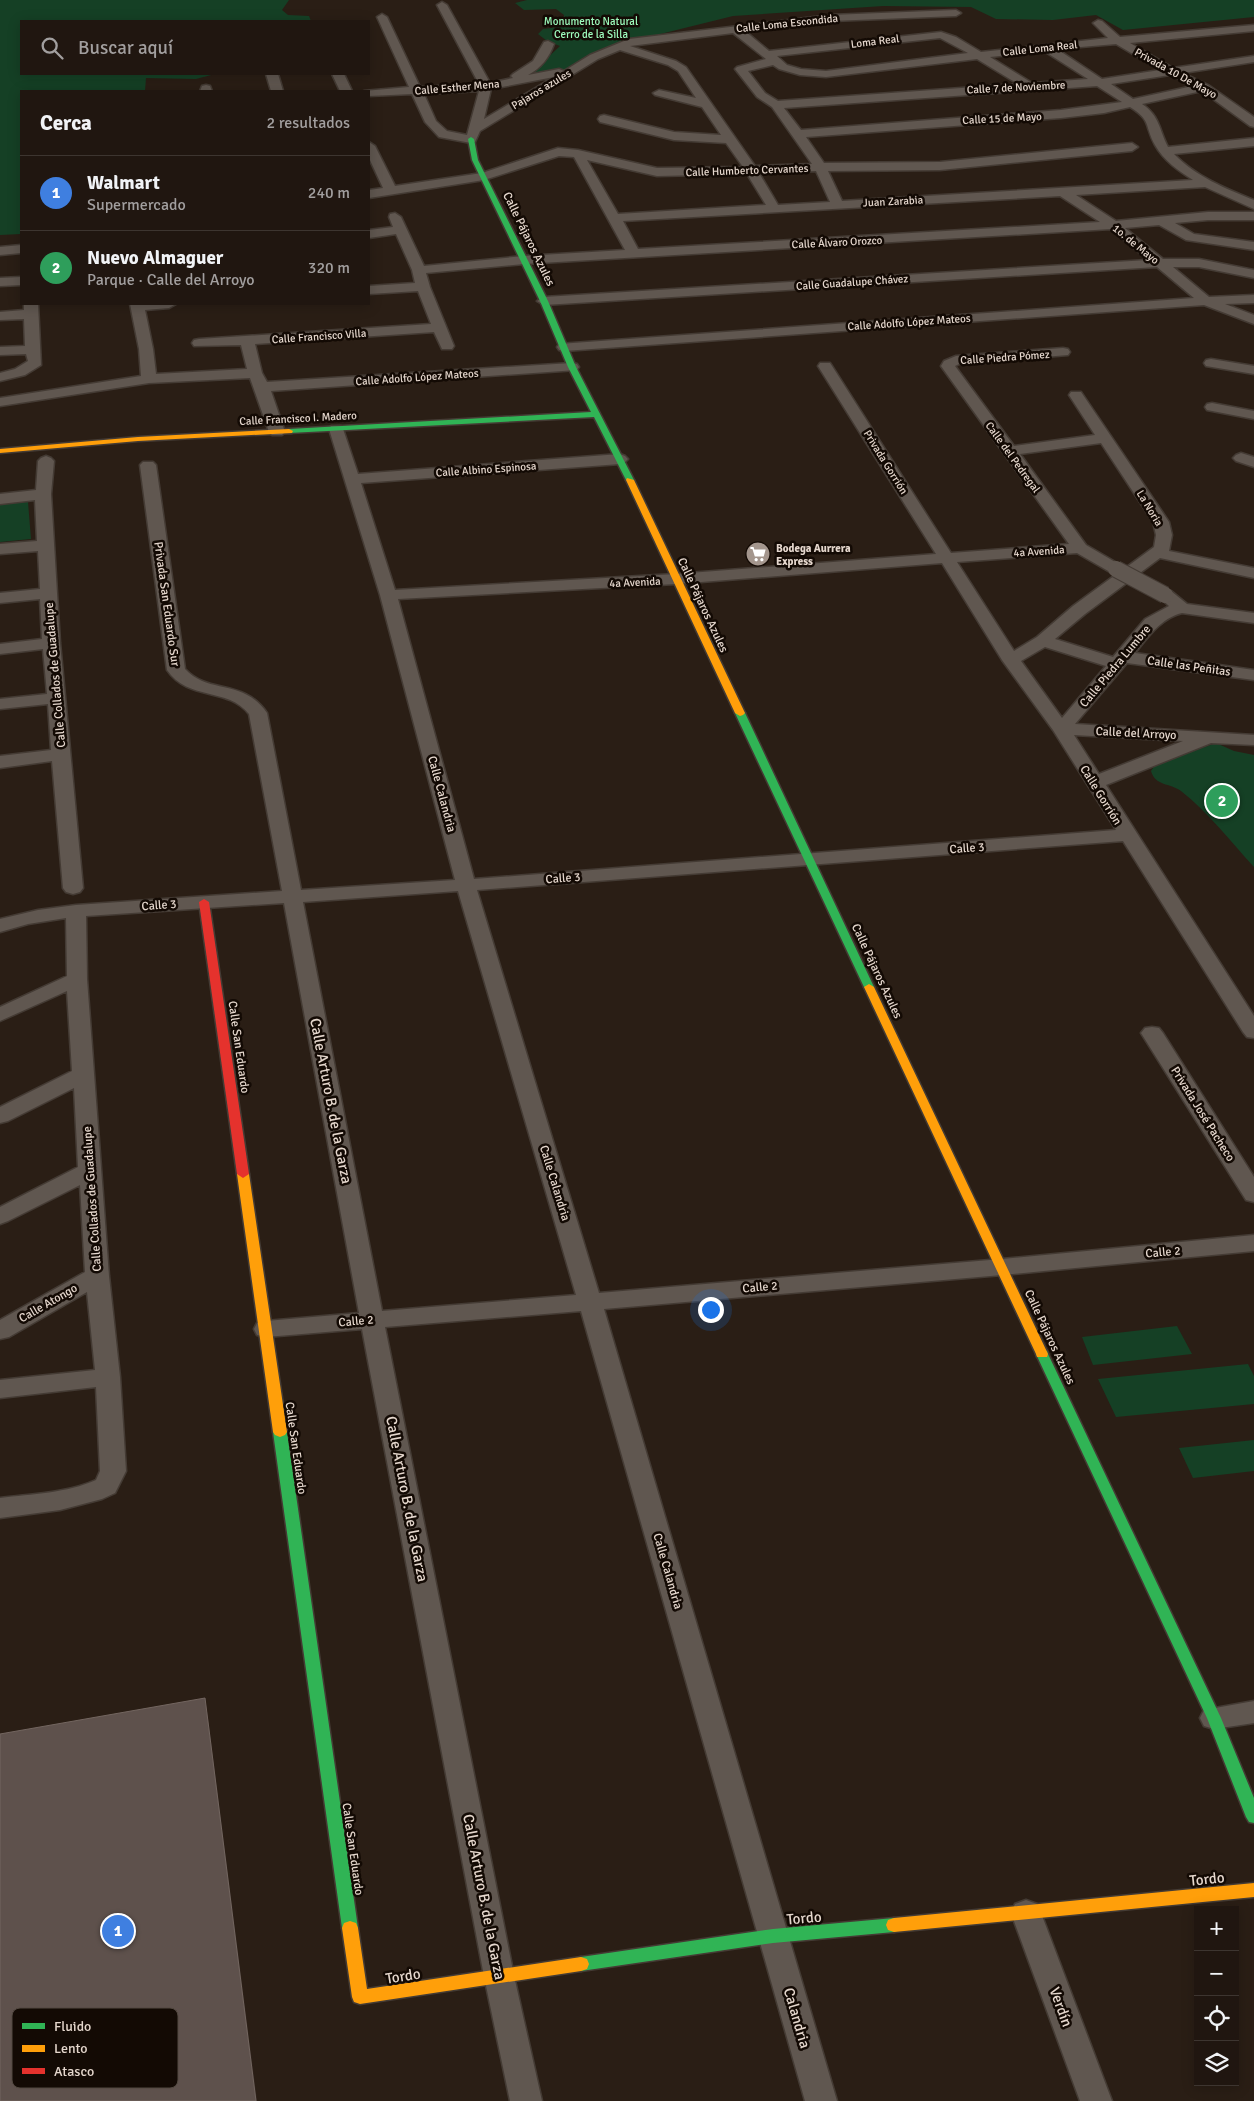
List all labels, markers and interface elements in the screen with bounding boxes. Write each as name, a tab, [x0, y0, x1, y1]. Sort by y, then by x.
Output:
street label: Calle Loma Escondida	[735, 12, 839, 35]
park label: Monumento Natural Cerro de la Silla	[544, 15, 638, 41]
search box	[20, 20, 370, 75]
street label: Loma Real	[850, 32, 900, 51]
icon: search	[38, 34, 66, 62]
text: Buscar aquí	[78, 36, 173, 60]
street label: Calle Loma Real	[1002, 38, 1078, 59]
street label: Privada 10 De Mayo	[1132, 45, 1219, 102]
street label: Pajaros azules	[509, 67, 573, 112]
street label: Calle Esther Mena	[414, 77, 500, 98]
street label: Calle 7 de Noviembre	[966, 78, 1066, 97]
text: Cerca	[40, 110, 92, 136]
street label: Calle 15 de Mayo	[962, 110, 1042, 127]
text: 2 resultados	[267, 113, 350, 133]
street label: Calle Humberto Cervantes	[685, 162, 809, 179]
text: Walmart	[87, 171, 160, 195]
text: 1	[52, 183, 60, 203]
text: 240 m	[308, 183, 350, 203]
street label: Calle Pájaros Azules	[499, 190, 558, 289]
street label: Juan Zarabia	[863, 193, 924, 210]
text: Supermercado	[87, 195, 186, 215]
street label: 1o. de Mayo	[1110, 222, 1162, 267]
street label: Calle Álvaro Orozco	[791, 233, 883, 251]
text: Nuevo Almaguer	[87, 246, 223, 270]
text: 2	[52, 258, 60, 278]
text: 320 m	[308, 258, 350, 278]
text: Parque · Calle del Arroyo	[87, 270, 255, 290]
street label: Calle Guadalupe Chávez	[795, 272, 909, 293]
street label: Calle Adolfo López Mateos	[847, 312, 971, 333]
street label: Calle Francisco Villa	[271, 327, 367, 346]
street label: Calle Piedra Pómez	[960, 348, 1050, 367]
street label: Calle Adolfo López Mateos	[355, 367, 479, 388]
street label: Calle Francisco I. Madero	[239, 409, 357, 428]
street label: Calle del Pedregal	[982, 419, 1043, 495]
street label: Privada Gorrión	[861, 428, 911, 497]
street label: Calle Albino Espinosa	[435, 459, 537, 480]
street label: La Noria	[1134, 488, 1166, 529]
street label: Privada San Eduardo Sur	[150, 541, 183, 668]
supermarket icon: Bodega Aurrera Express	[745, 541, 771, 567]
place label: Bodega Aurrera Express	[776, 542, 851, 568]
street label: 4a Avenida	[1013, 543, 1065, 560]
street label: Calle Pájaros Azules	[674, 555, 731, 655]
street label: 4a Avenida	[609, 575, 661, 590]
street label: Calle Collados de Guadalupe	[42, 602, 69, 748]
street label: Calle Piedra Lumbre	[1077, 622, 1154, 711]
street label: Calle las Peñitas	[1146, 653, 1232, 680]
street label: Calle del Arroyo	[1095, 724, 1177, 743]
street label: Calle Calandria	[424, 754, 459, 834]
street label: Calle Gorrión	[1076, 763, 1125, 828]
pin: 2	[1206, 782, 1238, 820]
street label: Calle 3	[949, 840, 985, 857]
street label: Calle 3	[545, 870, 581, 887]
street label: Calle 3	[141, 897, 177, 914]
street label: Calle Pájaros Azules	[848, 921, 905, 1021]
street label: Calle San Eduardo	[225, 1000, 252, 1094]
street label: Calle Arturo B. de la Garza	[306, 1017, 356, 1185]
street label: Privada José Pacheco	[1167, 1064, 1238, 1164]
street label: Calle Collados de Guadalupe	[80, 1126, 105, 1272]
street label: Calle Calandria	[536, 1143, 573, 1223]
street label: Calle 2	[1145, 1243, 1181, 1262]
street label: Calle 2	[742, 1278, 778, 1297]
street label: Calle Atongo	[16, 1281, 80, 1326]
street label: Calle Pájaros Azules	[1021, 1287, 1078, 1387]
your location	[698, 1297, 724, 1323]
street label: Calle 2	[338, 1312, 374, 1331]
street label: Calle San Eduardo	[282, 1401, 309, 1495]
street label: Calle Arturo B. de la Garza	[382, 1415, 432, 1583]
street label: Calle Calandria	[649, 1531, 686, 1611]
street label: Calle San Eduardo	[339, 1802, 366, 1896]
street label: Calle Arturo B. de la Garza	[459, 1813, 509, 1981]
street label: Tordo	[1189, 1868, 1226, 1890]
map controls	[1194, 1906, 1239, 2086]
button: +	[1194, 1906, 1239, 1951]
street label: Tordo	[786, 1907, 822, 1928]
pin: 1	[102, 1912, 134, 1950]
button: −	[1194, 1951, 1239, 1996]
street label: Tordo	[384, 1964, 422, 1988]
street label: Verdín	[1046, 1985, 1076, 2029]
street label: Calandria	[780, 1986, 814, 2050]
button: locate	[1194, 1996, 1239, 2041]
legend	[12, 2008, 178, 2088]
text: Fluido	[54, 2018, 91, 2035]
text: Lento	[54, 2040, 88, 2057]
button: layers	[1194, 2041, 1239, 2086]
text: Atasco	[54, 2063, 94, 2080]

